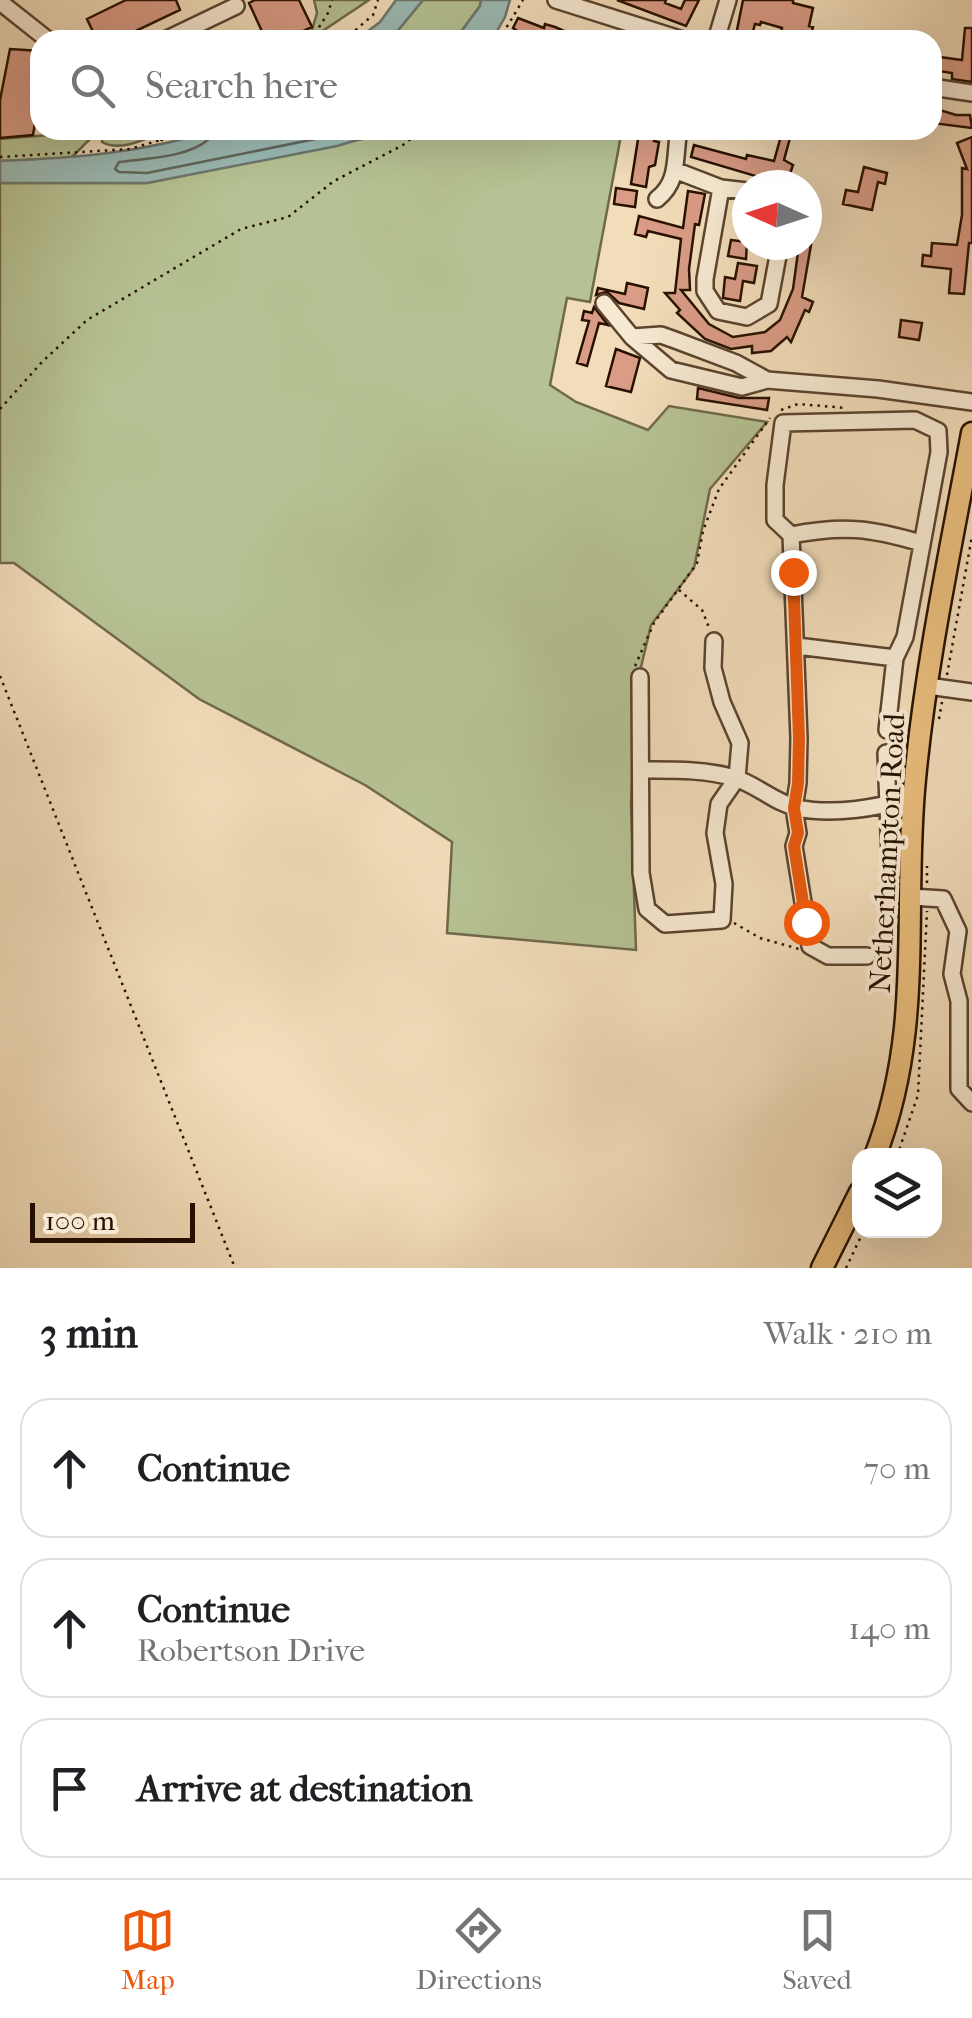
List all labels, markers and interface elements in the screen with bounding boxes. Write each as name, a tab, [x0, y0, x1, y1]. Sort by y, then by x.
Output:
search box	[30, 30, 942, 140]
icon: search	[65, 58, 120, 113]
text: Search here	[145, 63, 338, 108]
north arrow	[732, 170, 822, 260]
route end	[771, 550, 817, 596]
street label: Netherhampton Road	[863, 712, 912, 994]
route start	[784, 900, 830, 946]
map controls	[852, 1148, 942, 1238]
button: layers	[852, 1148, 942, 1238]
scale bar	[30, 1198, 195, 1242]
text: 100 m	[45, 1204, 115, 1237]
text: 3 min	[40, 1309, 138, 1358]
text: Walk · 210 m	[764, 1315, 932, 1352]
icon: ahead	[42, 1441, 97, 1496]
text: Continue	[137, 1446, 290, 1491]
text: 70 m	[864, 1450, 930, 1487]
text: Continue	[137, 1587, 290, 1632]
icon: ahead	[42, 1601, 97, 1656]
text: 140 m	[849, 1610, 930, 1647]
text: Robertson Drive	[137, 1632, 365, 1669]
icon: arrive	[42, 1761, 97, 1816]
text: Arrive at destination	[137, 1766, 473, 1811]
tab: Map	[120, 1903, 175, 1996]
tab: Directions	[416, 1903, 542, 1996]
tab: Saved	[782, 1903, 852, 1996]

